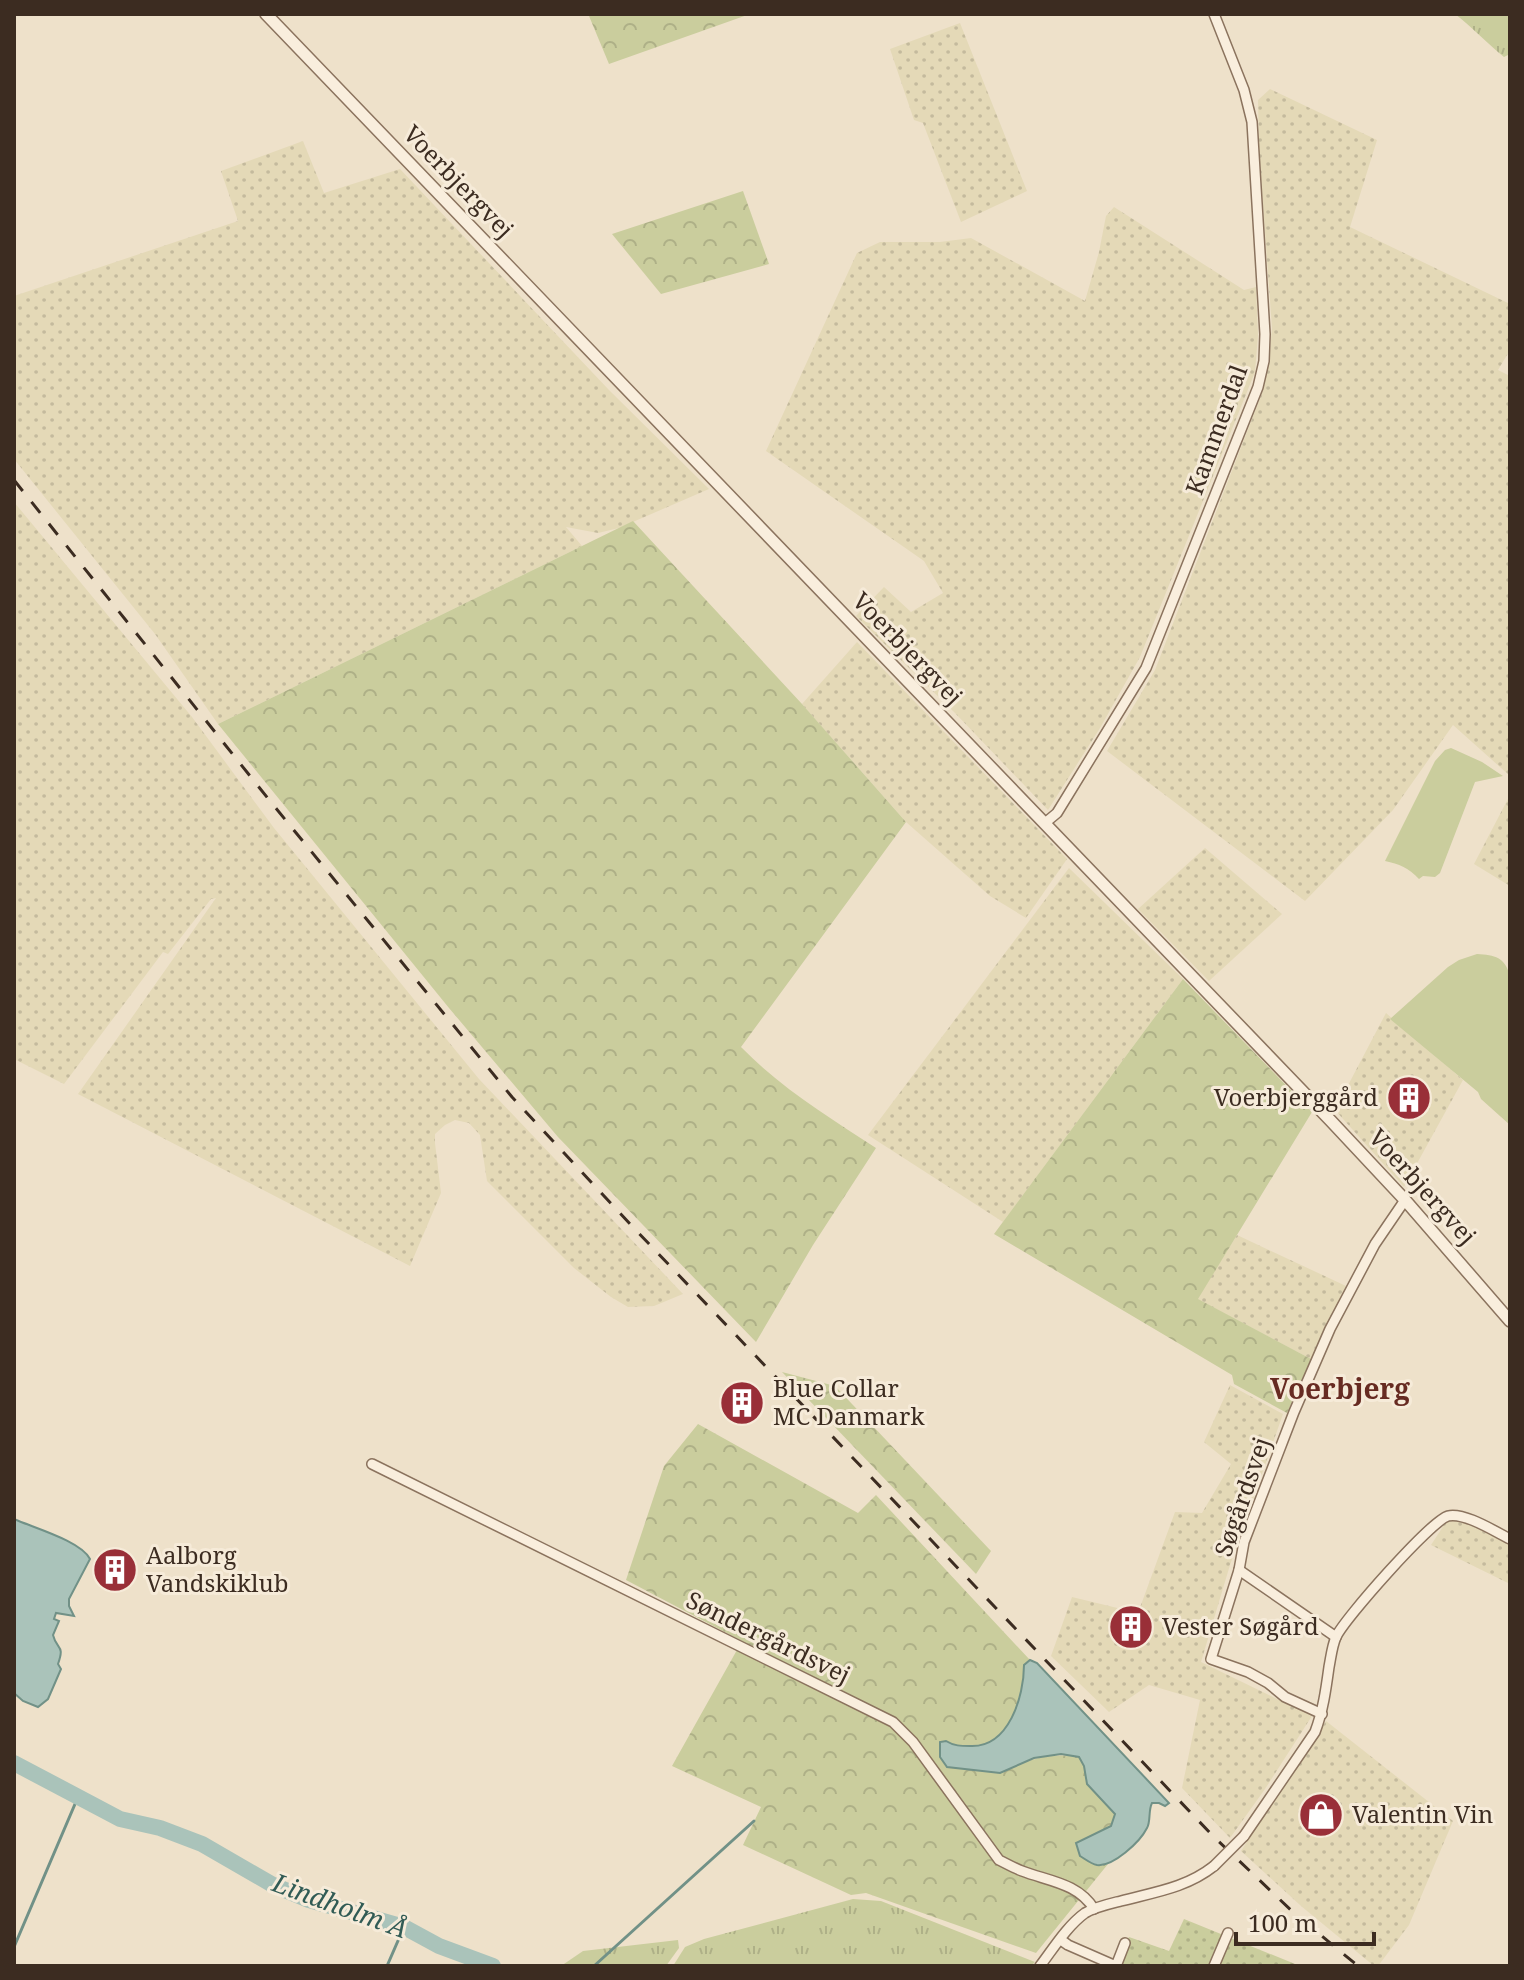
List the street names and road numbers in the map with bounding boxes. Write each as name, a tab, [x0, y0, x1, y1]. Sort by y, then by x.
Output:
street label: Voerbjergvej	[397, 117, 522, 245]
street label: Kammerdal	[1177, 360, 1254, 499]
street label: Voerbjergvej	[846, 584, 971, 712]
street label: Voerbjergvej	[1362, 1121, 1484, 1251]
street label: Søgårdsvej	[1206, 1432, 1277, 1561]
street label: Søndergårdsvej	[681, 1583, 856, 1691]

